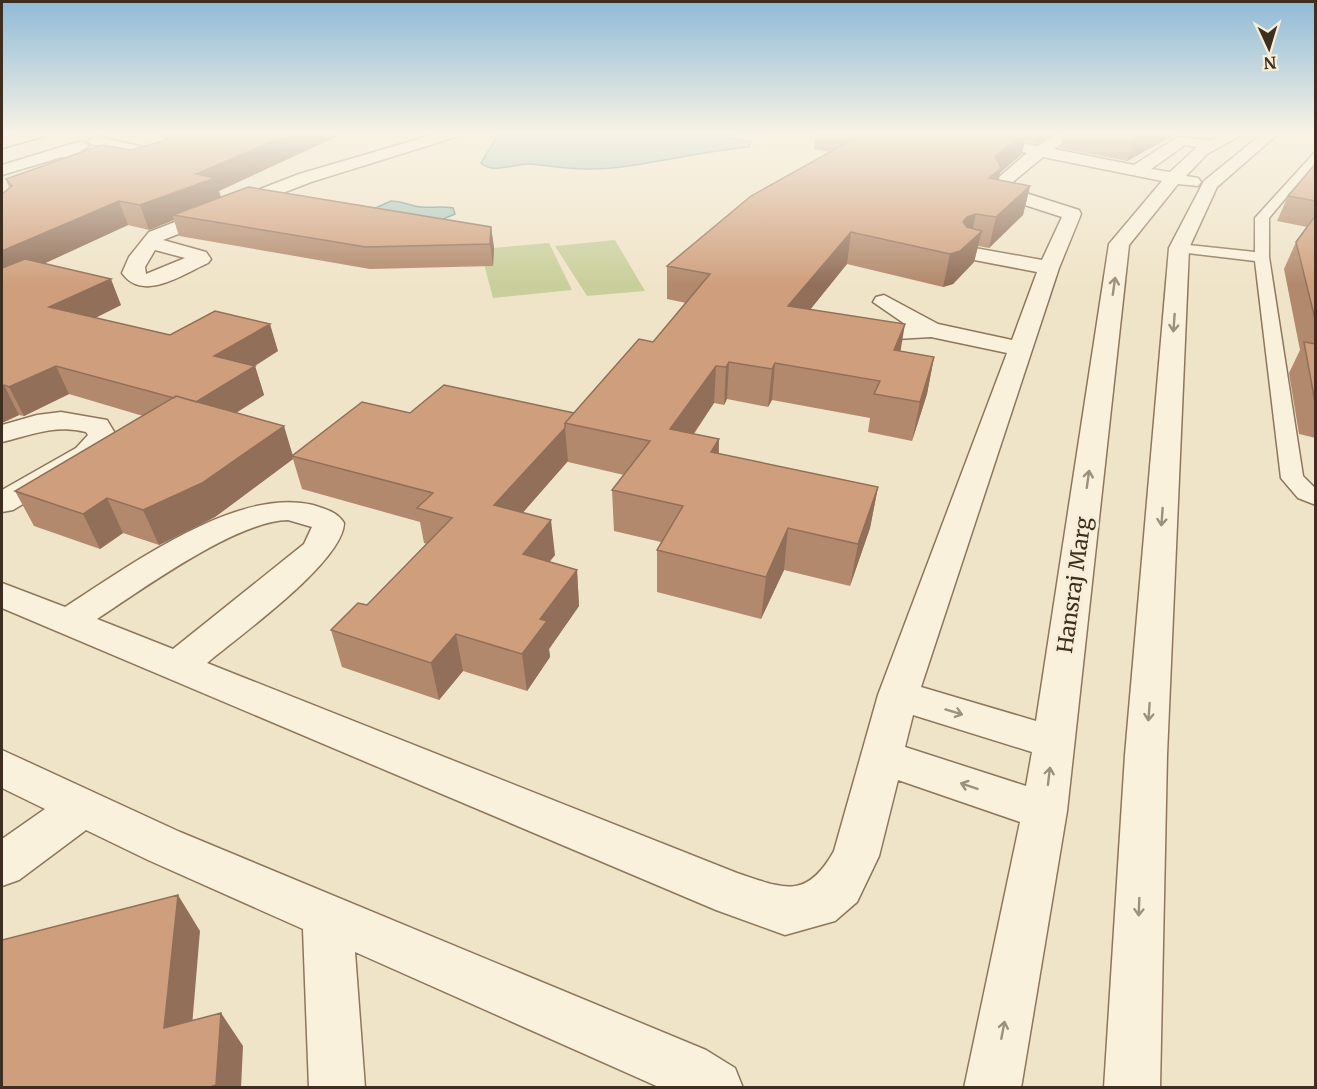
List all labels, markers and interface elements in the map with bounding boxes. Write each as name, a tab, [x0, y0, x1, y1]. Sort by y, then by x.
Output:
north arrow	[1239, 18, 1299, 78]
text: N	[1263, 53, 1277, 73]
one-way arrow	[1108, 276, 1119, 296]
one-way arrow	[1169, 312, 1180, 332]
one-way arrow	[1083, 469, 1094, 489]
one-way arrow	[1156, 507, 1167, 527]
street label: Hansraj Marg	[1051, 515, 1097, 655]
one-way arrow	[1143, 701, 1154, 721]
one-way arrow	[944, 707, 963, 718]
one-way arrow	[1044, 767, 1055, 787]
one-way arrow	[960, 779, 979, 790]
one-way arrow	[1133, 896, 1144, 916]
one-way arrow	[998, 1021, 1009, 1040]

